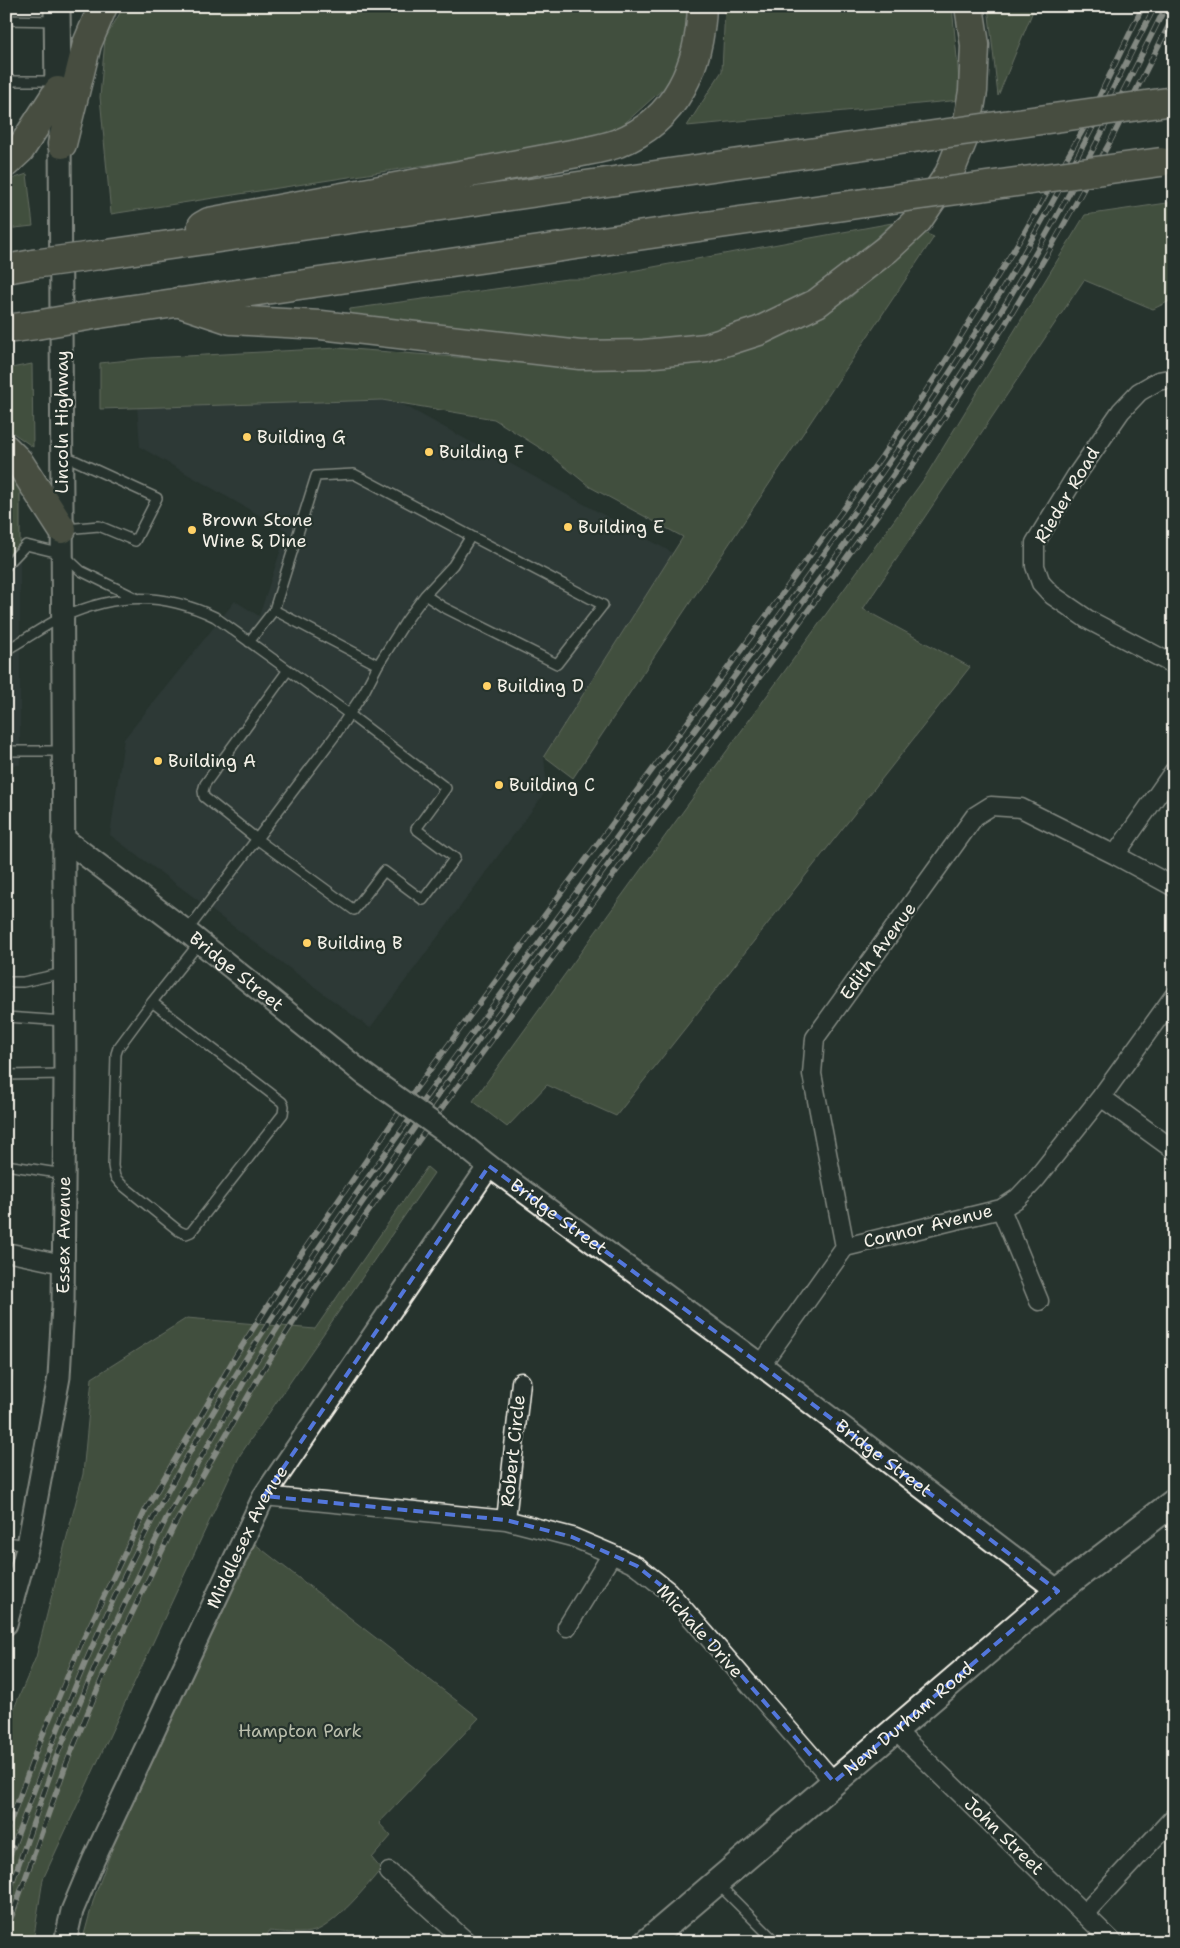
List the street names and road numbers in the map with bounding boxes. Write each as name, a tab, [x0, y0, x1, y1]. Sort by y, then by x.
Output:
street label: Lincoln Highway	[50, 350, 74, 494]
street label: Rieder Road	[1029, 442, 1105, 548]
street label: Edith Avenue	[834, 897, 922, 1005]
street label: Bridge Street	[184, 926, 289, 1017]
street label: Bridge Street	[505, 1173, 612, 1261]
street label: Essex Avenue	[51, 1176, 76, 1294]
street label: Connor Avenue	[861, 1198, 995, 1254]
street label: Robert Circle	[495, 1394, 531, 1508]
street label: Bridge Street	[831, 1414, 937, 1503]
street label: Middlesex Avenue	[201, 1460, 294, 1613]
street label: Michale Drive	[651, 1579, 749, 1683]
street label: New Durham Road	[838, 1656, 979, 1781]
street label: John Street	[959, 1792, 1049, 1880]

